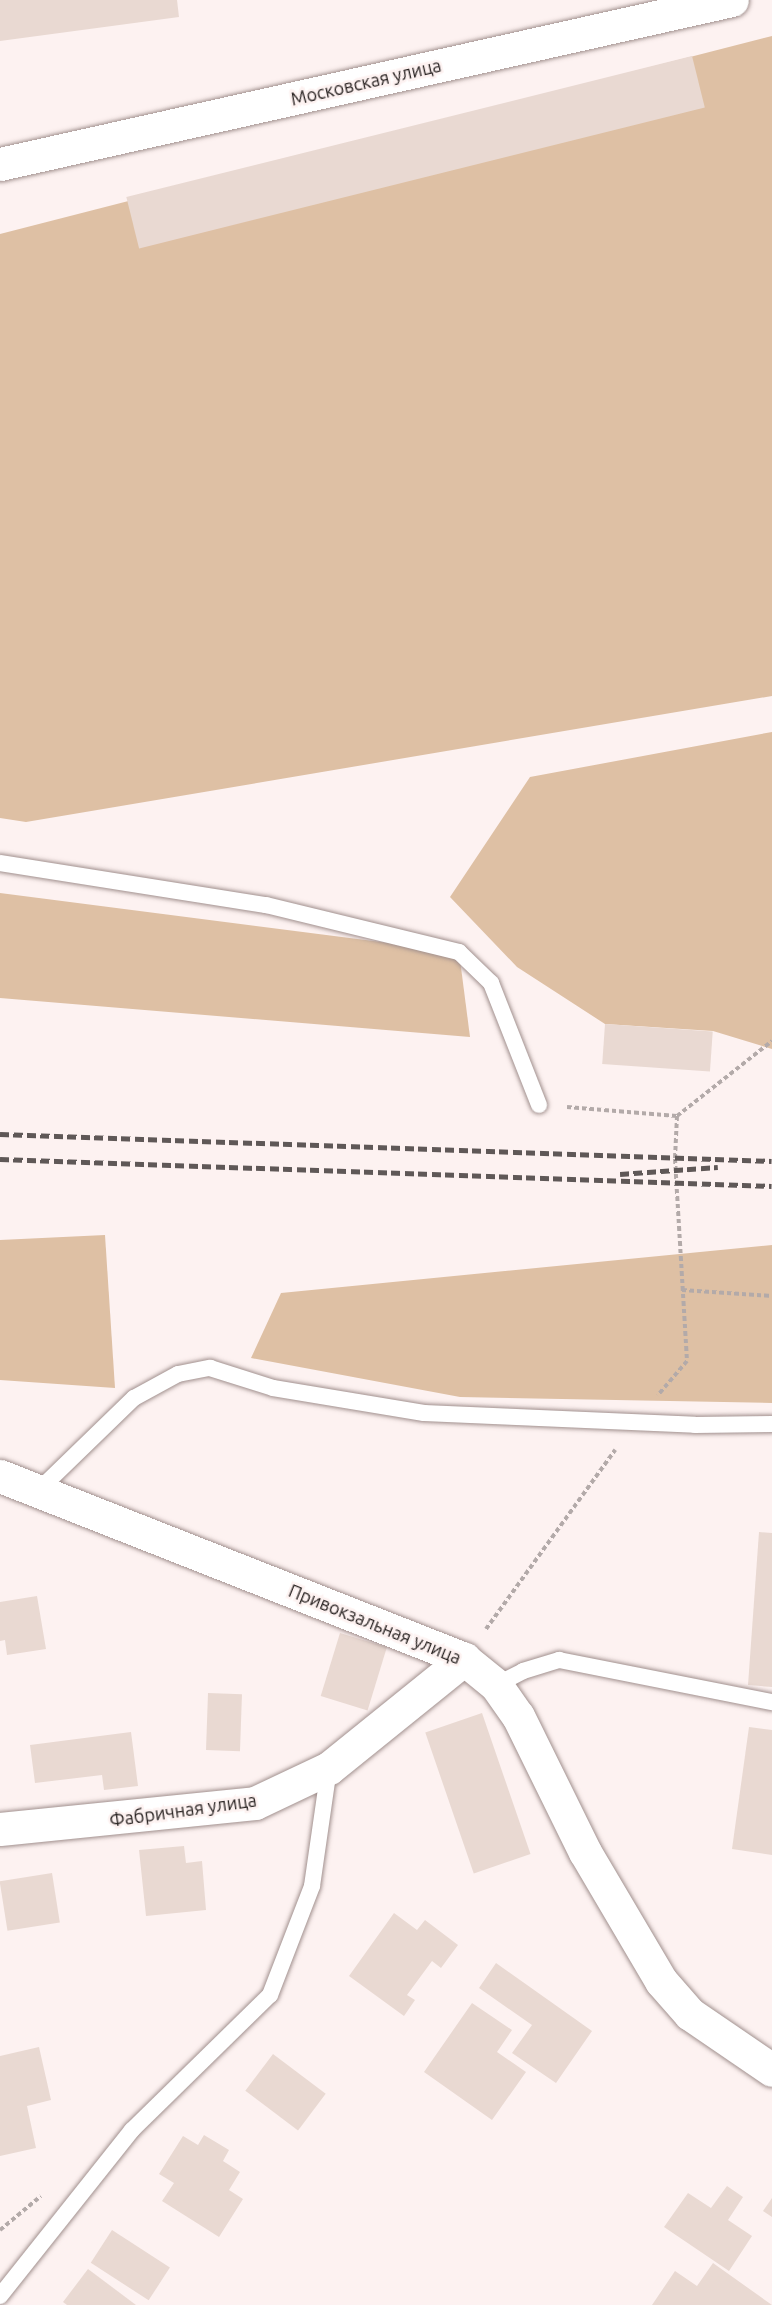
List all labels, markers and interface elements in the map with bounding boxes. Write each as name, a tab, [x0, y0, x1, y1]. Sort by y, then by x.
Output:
street label: Московская улица	[289, 54, 443, 110]
street label: Привокзальная улица	[286, 1580, 464, 1668]
street label: Фабричная улица	[108, 1789, 258, 1831]

